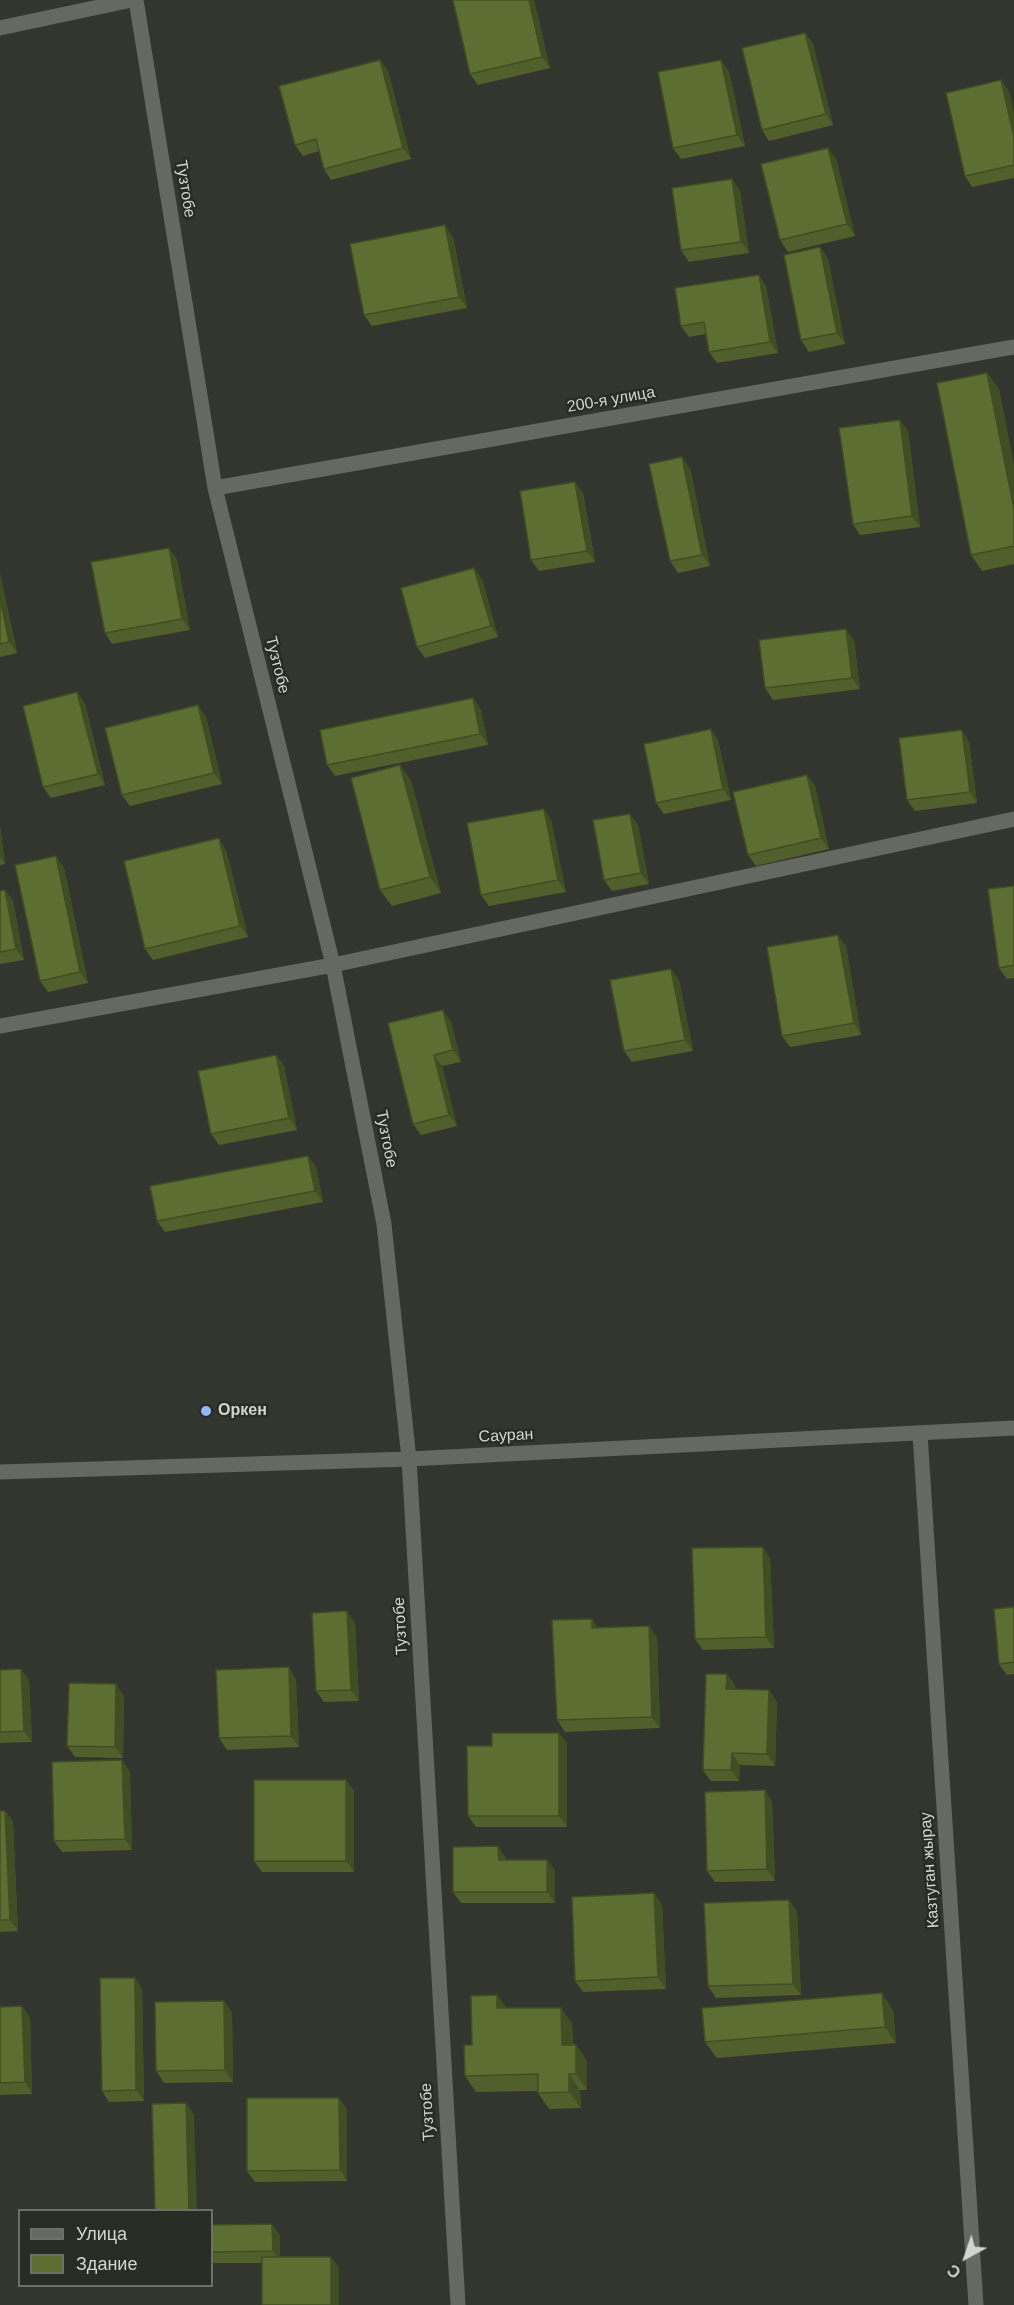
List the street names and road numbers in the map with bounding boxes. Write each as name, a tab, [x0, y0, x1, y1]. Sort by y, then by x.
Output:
street label: Тузтобе	[171, 159, 199, 219]
street label: 200-я улица	[565, 383, 657, 417]
street label: Тузтобе	[261, 634, 293, 696]
street label: Тузтобе	[371, 1109, 401, 1169]
street label: Сауран	[478, 1425, 534, 1447]
street label: Тузтобе	[390, 1596, 412, 1656]
street label: Казтуган жырау	[916, 1811, 944, 1929]
street label: Тузтобе	[417, 2082, 439, 2142]

